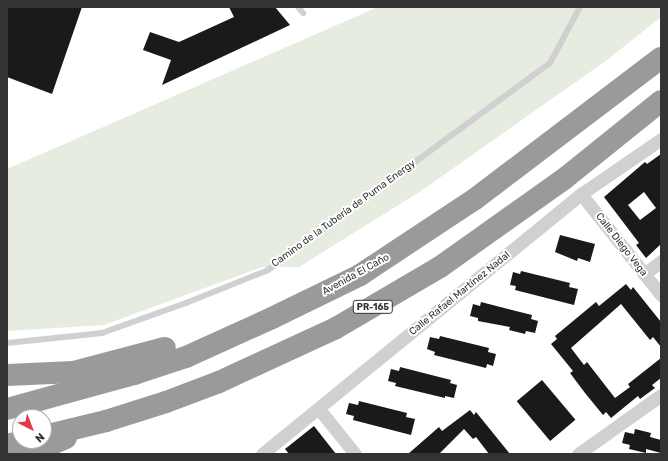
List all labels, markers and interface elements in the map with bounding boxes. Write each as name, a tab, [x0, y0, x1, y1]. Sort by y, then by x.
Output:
street label: Camino de la Tubería de Puma Energy	[270, 158, 418, 270]
street label: Calle Diego Vega	[592, 211, 650, 279]
street label: Calle Rafael Martínez Nadal	[407, 250, 513, 338]
street label: Avenida El Caño	[320, 252, 392, 298]
road number: PR-165	[352, 300, 394, 314]
north arrow	[12, 409, 52, 449]
text: N	[32, 430, 47, 445]

